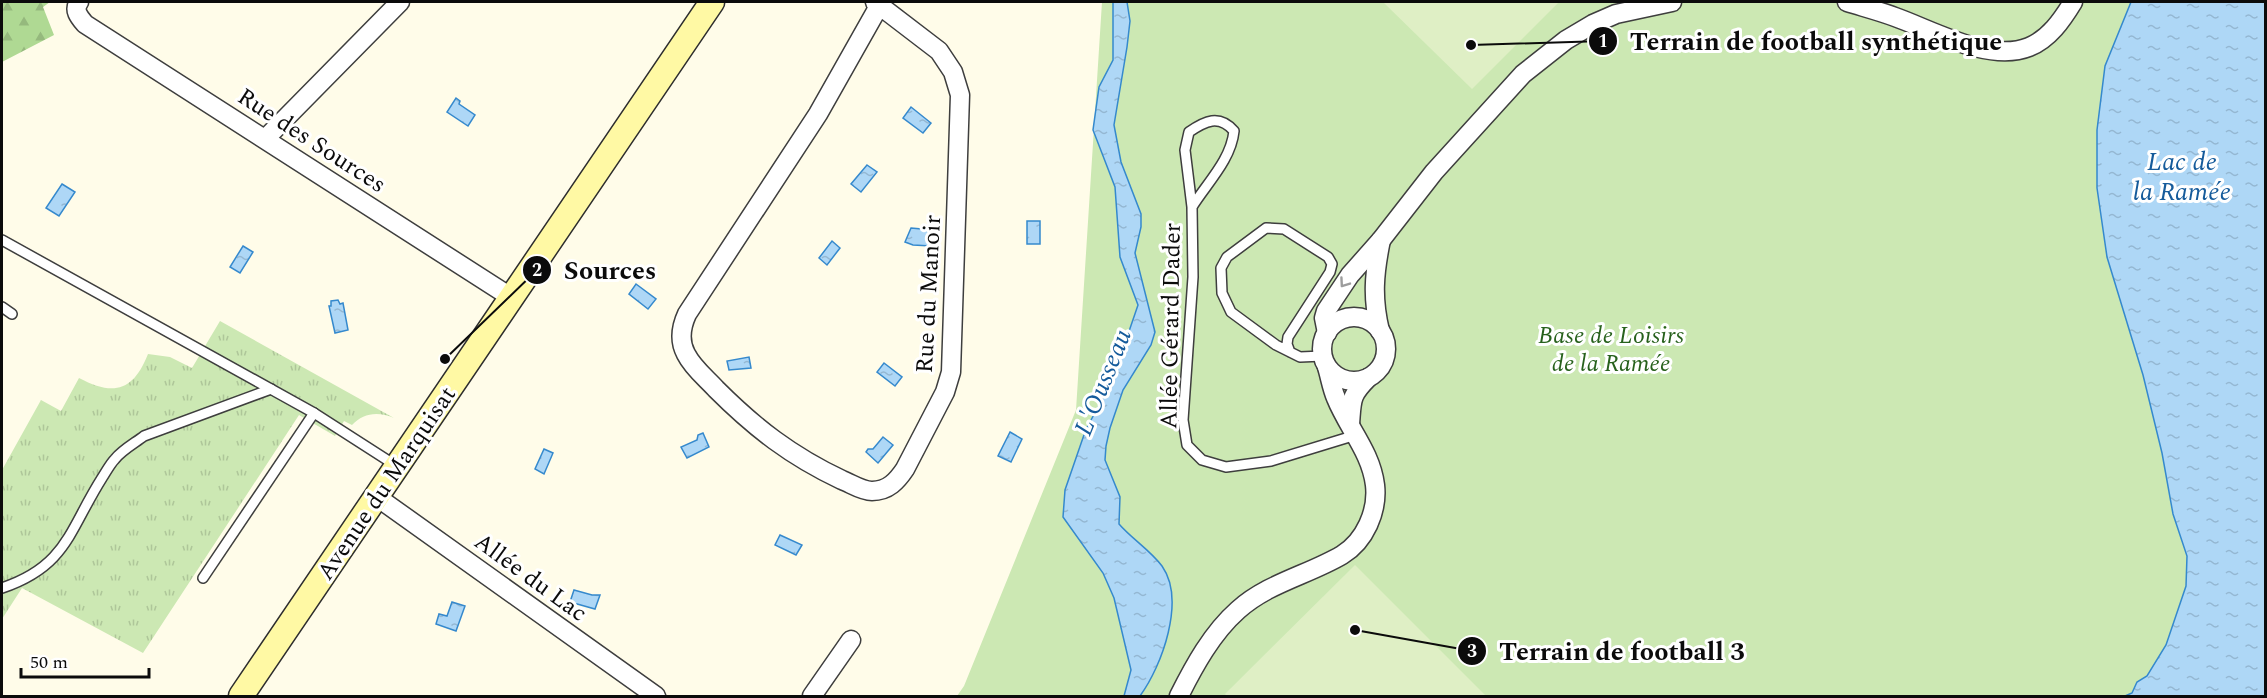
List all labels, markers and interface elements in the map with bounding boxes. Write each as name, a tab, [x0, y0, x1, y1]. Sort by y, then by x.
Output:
callout: Terrain de football synthétique	[1588, 19, 2014, 63]
text: Terrain de football synthétique	[1630, 22, 2002, 62]
text: 1	[1598, 28, 1608, 55]
street label: Rue des Sources	[230, 79, 393, 203]
water label: Lac de la Ramée	[2133, 142, 2231, 212]
street label: Rue du Manoir	[907, 214, 951, 374]
street label: Allée Gérard Dader	[1151, 222, 1191, 430]
callout: Sources	[522, 248, 669, 292]
text: Sources	[564, 251, 656, 291]
text: 2	[532, 257, 542, 284]
one-way arrow	[1340, 276, 1351, 287]
park label: Base de Loisirs de la Ramée	[1538, 318, 1684, 382]
water label: L'Ousseau	[1063, 323, 1143, 442]
street label: Avenue du Marquisat	[308, 379, 465, 588]
street label: Allée du Lac	[466, 524, 595, 631]
callout: Terrain de football 3	[1457, 629, 1756, 673]
text: Terrain de football 3	[1499, 632, 1745, 672]
text: 3	[1467, 638, 1477, 665]
scale bar	[21, 641, 148, 679]
text: 50 m	[30, 649, 68, 676]

